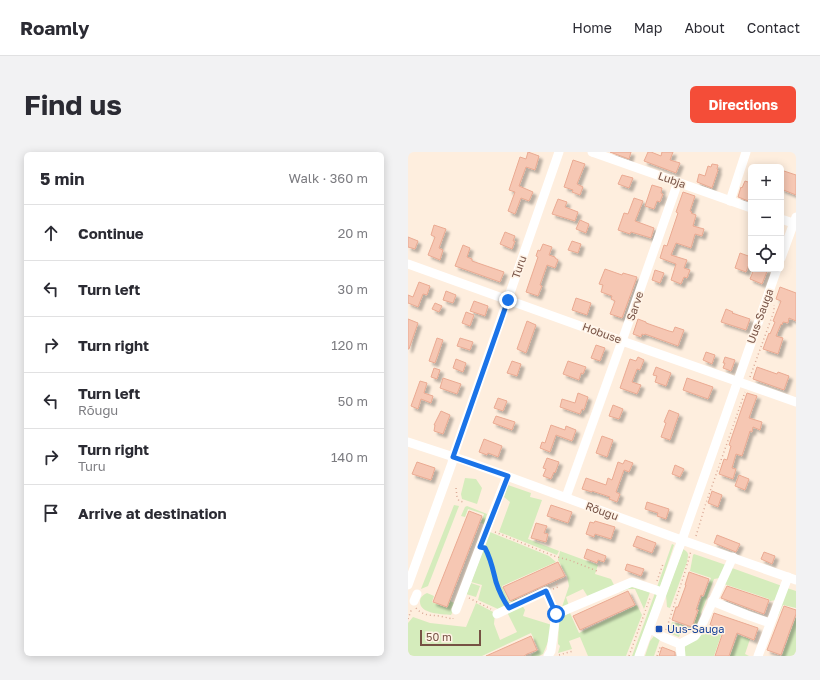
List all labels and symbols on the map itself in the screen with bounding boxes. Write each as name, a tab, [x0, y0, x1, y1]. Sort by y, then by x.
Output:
street label: Lubja	[657, 169, 688, 190]
street label: Turu	[509, 254, 528, 280]
street label: Uus-Sauga	[744, 287, 775, 345]
street label: Sarve	[623, 289, 646, 322]
route end	[499, 291, 517, 309]
street label: Hobuse	[581, 319, 623, 346]
street label: Rõugu	[584, 499, 620, 522]
route start	[547, 605, 565, 623]
place label: Uus-Sauga	[667, 622, 725, 635]
marker: Uus-Sauga	[654, 624, 664, 634]
scale bar	[420, 628, 481, 647]

